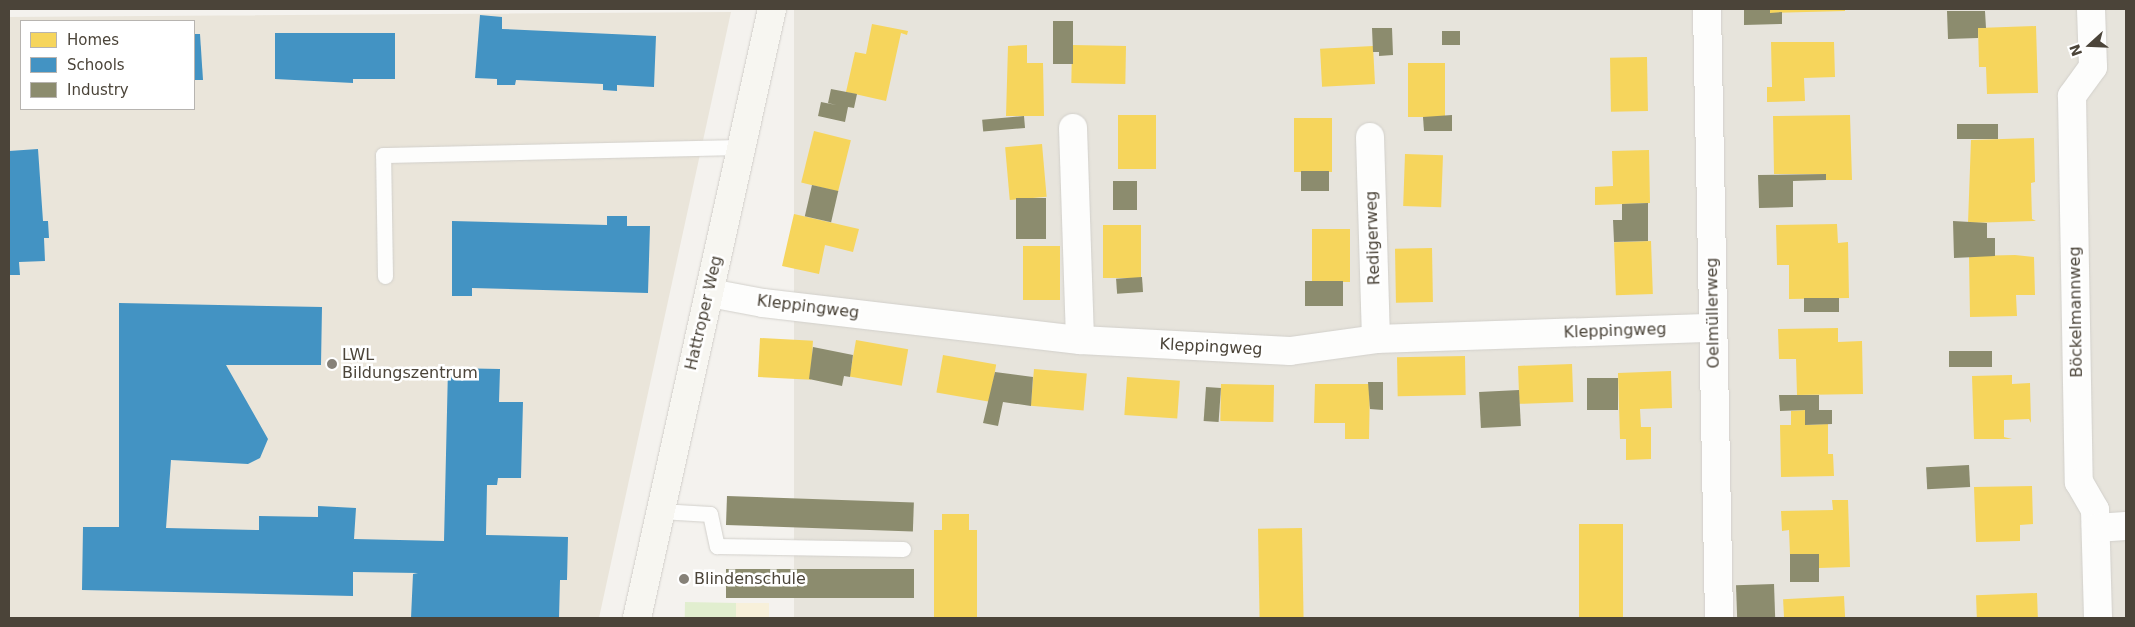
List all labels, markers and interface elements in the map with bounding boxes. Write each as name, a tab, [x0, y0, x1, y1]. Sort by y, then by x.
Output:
legend	[20, 20, 195, 110]
north arrow	[2065, 20, 2115, 70]
text: Homes	[67, 31, 119, 49]
text: N	[2066, 42, 2085, 58]
text: Schools	[67, 56, 125, 74]
text: Industry	[67, 81, 129, 99]
street label: Redigerweg	[1362, 190, 1384, 286]
street label: Böckelmannweg	[2065, 246, 2087, 378]
street label: Hattroper Weg	[681, 254, 727, 372]
street label: Oelmüllerweg	[1702, 257, 1724, 369]
street label: Kleppingweg	[756, 291, 860, 323]
street label: Kleppingweg	[1563, 320, 1667, 342]
street label: Kleppingweg	[1159, 335, 1263, 359]
place label: LWL Bildungszentrum	[342, 345, 478, 383]
marker: LWL Bildungszentrum	[326, 358, 338, 370]
place label: Blindenschule	[694, 569, 806, 589]
marker: Blindenschule	[678, 573, 690, 585]

